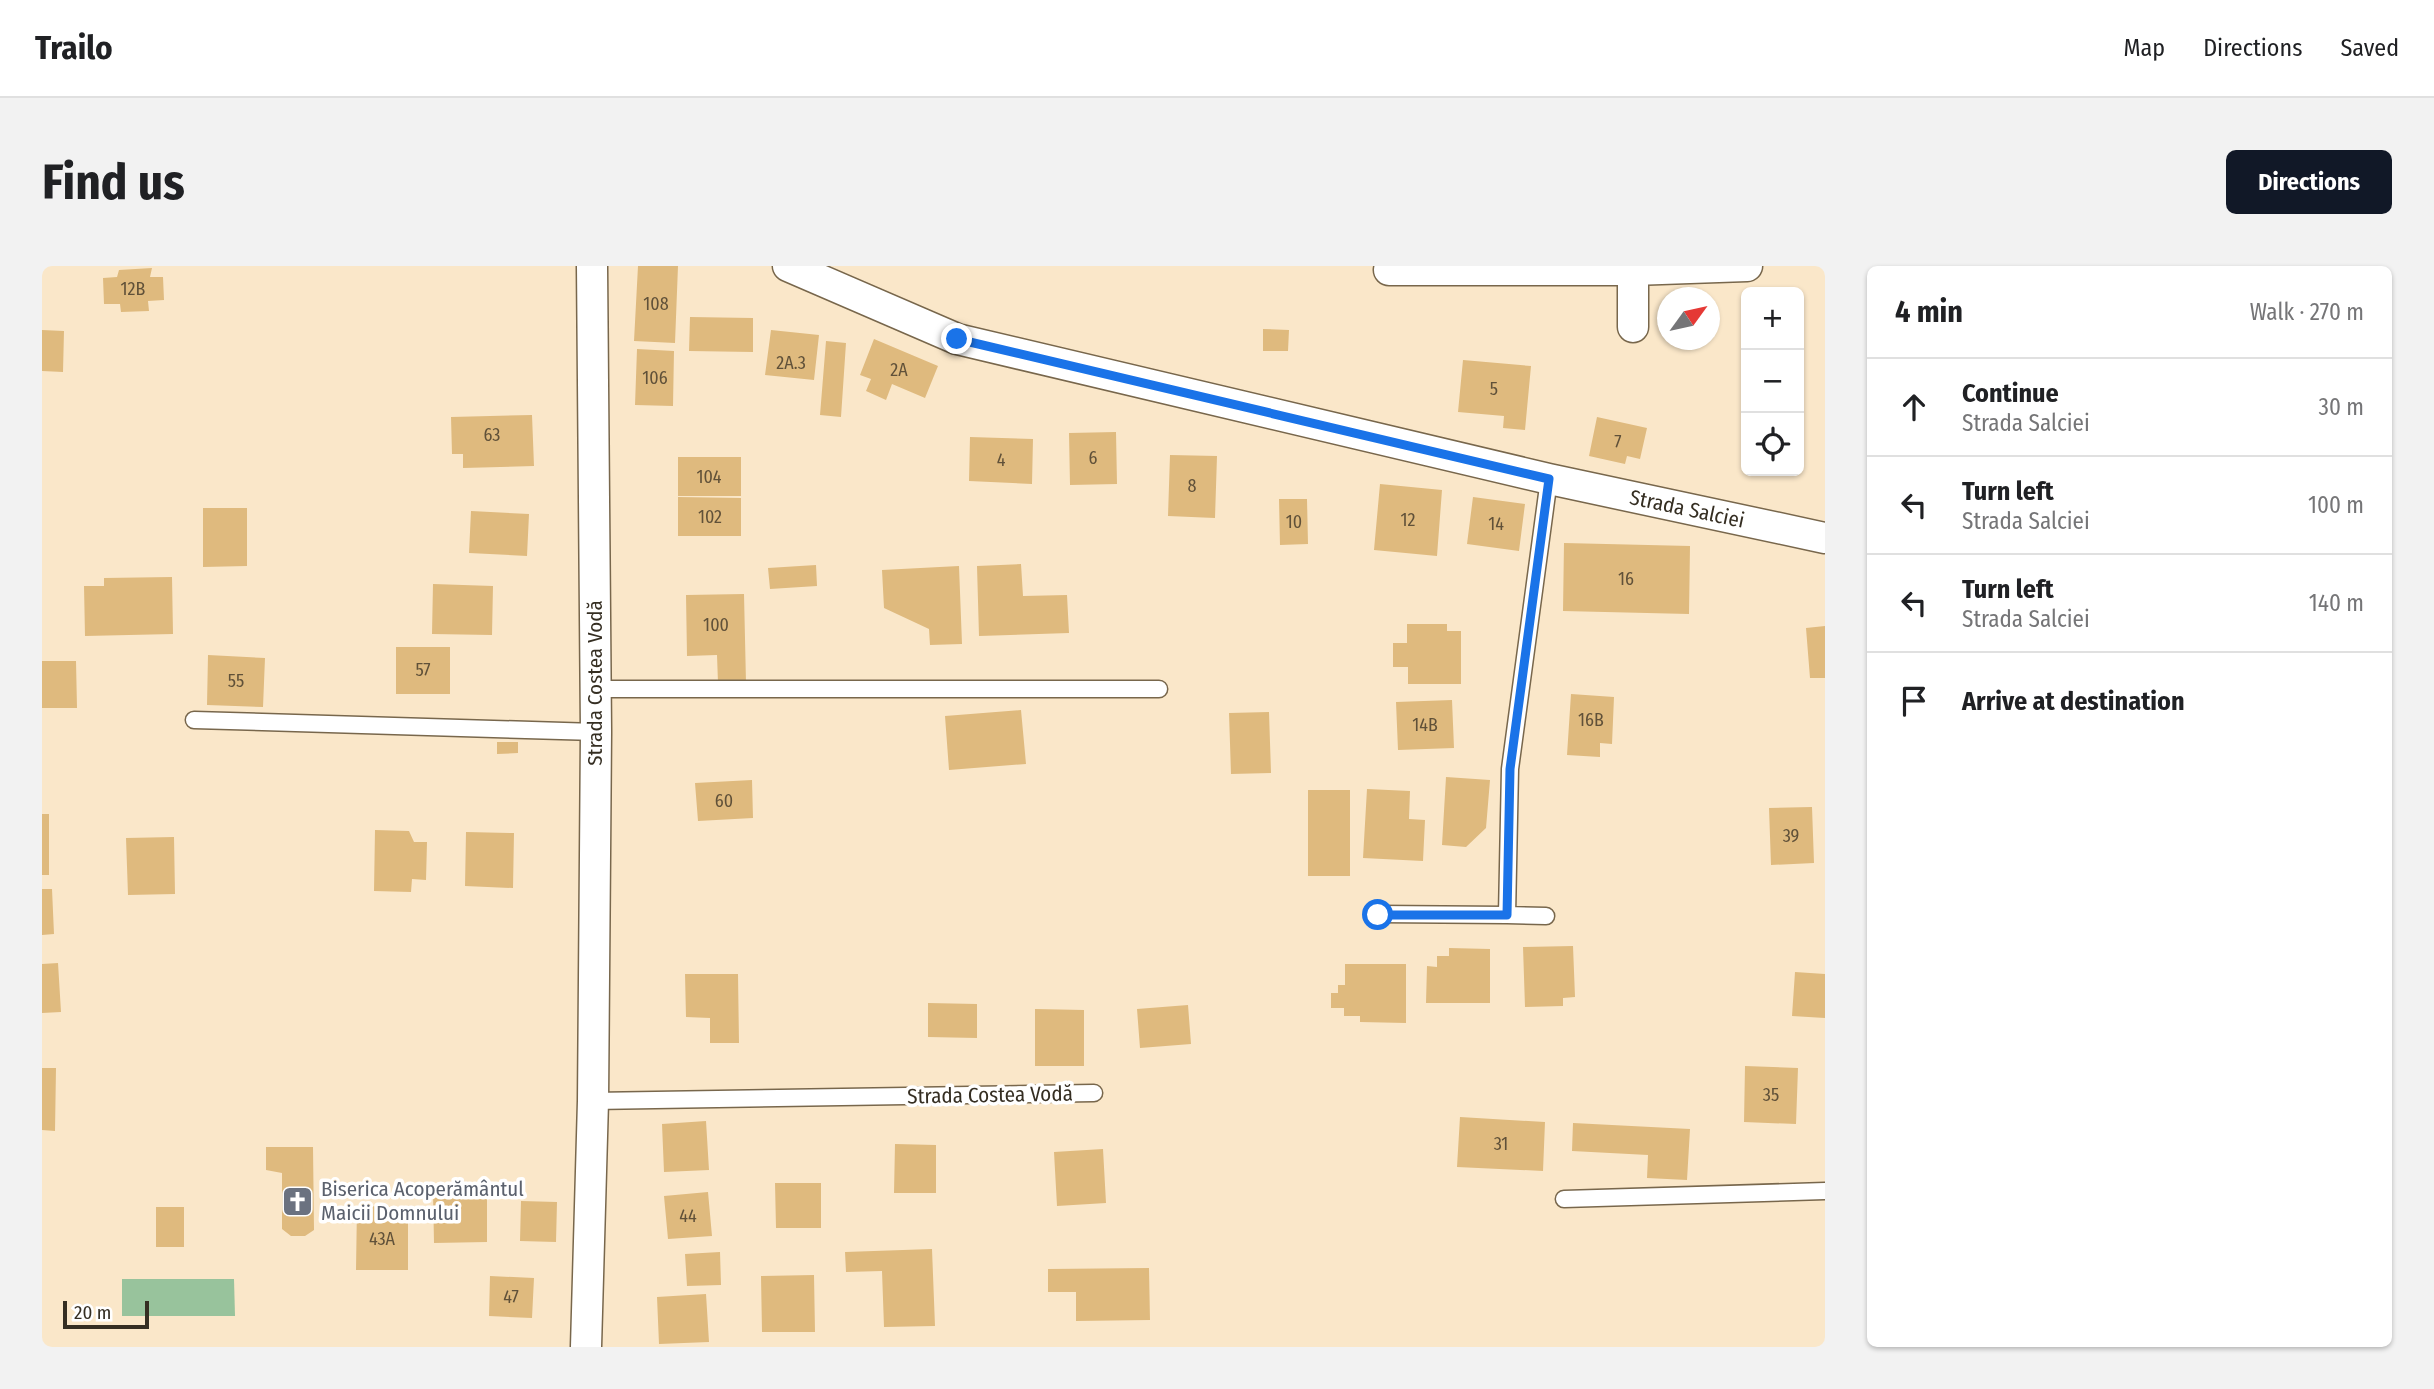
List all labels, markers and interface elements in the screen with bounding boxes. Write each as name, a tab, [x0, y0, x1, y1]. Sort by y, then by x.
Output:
text: Trailo	[35, 28, 113, 68]
text: Map	[2124, 34, 2165, 62]
text: Directions	[2203, 34, 2302, 62]
text: Saved	[2340, 34, 2399, 62]
button: Directions	[2226, 150, 2392, 214]
text: Find us	[42, 153, 185, 212]
house number: 12B	[121, 278, 146, 300]
north arrow	[1657, 287, 1720, 350]
map controls	[1741, 287, 1804, 476]
button: +	[1741, 287, 1804, 350]
house number: 108	[643, 293, 669, 315]
text: 4 min	[1895, 294, 1963, 330]
text: Walk · 270 m	[2250, 298, 2364, 326]
route end	[941, 323, 972, 354]
button: −	[1741, 350, 1804, 413]
house number: 2A.3	[776, 352, 806, 374]
house number: 2A	[890, 359, 908, 381]
house number: 106	[642, 367, 668, 389]
house number: 5	[1490, 378, 1498, 400]
text: Continue	[1962, 378, 2059, 409]
icon: ahead	[1895, 388, 1933, 426]
text: 30 m	[2319, 393, 2364, 421]
text: Strada Salciei	[1962, 409, 2090, 437]
button: locate	[1741, 413, 1804, 476]
house number: 63	[484, 424, 500, 446]
house number: 7	[1614, 431, 1622, 453]
house number: 6	[1089, 447, 1098, 469]
house number: 4	[997, 449, 1006, 471]
house number: 104	[696, 466, 722, 488]
house number: 8	[1188, 475, 1197, 497]
text: Turn left	[1962, 476, 2054, 507]
street label: Strada Salciei	[1627, 484, 1747, 534]
icon: left	[1895, 486, 1933, 524]
text: 100 m	[2308, 491, 2364, 519]
house number: 102	[698, 506, 722, 528]
text: Strada Salciei	[1962, 507, 2090, 535]
house number: 12	[1401, 509, 1416, 531]
house number: 10	[1286, 511, 1302, 533]
house number: 14	[1488, 513, 1504, 535]
house number: 16	[1618, 568, 1634, 590]
text: Turn left	[1962, 574, 2054, 605]
icon: left	[1895, 584, 1933, 622]
text: 140 m	[2309, 589, 2364, 617]
street label: Strada Costea Vodă	[582, 600, 608, 766]
text: Strada Salciei	[1962, 605, 2090, 633]
house number: 100	[703, 614, 729, 636]
house number: 57	[415, 659, 431, 681]
house number: 55	[228, 670, 244, 692]
icon: arrive	[1895, 682, 1933, 720]
text: Arrive at destination	[1962, 686, 2185, 717]
house number: 16B	[1578, 709, 1604, 731]
house number: 14B	[1412, 714, 1438, 736]
house number: 60	[715, 790, 733, 812]
house number: 39	[1783, 825, 1799, 847]
route start	[1362, 899, 1393, 930]
street label: Strada Costea Vodă	[907, 1081, 1073, 1109]
house number: 35	[1763, 1084, 1779, 1106]
house number: 31	[1494, 1133, 1508, 1155]
place label: Biserica Acoperământul Maicii Domnului	[321, 1176, 524, 1226]
church icon: Biserica Acoperământul Maicii Domnului	[281, 1184, 315, 1218]
house number: 44	[679, 1205, 697, 1227]
house number: 43A	[369, 1228, 396, 1250]
house number: 47	[503, 1286, 519, 1308]
scale bar	[63, 1298, 149, 1330]
text: 20 m	[74, 1301, 111, 1324]

